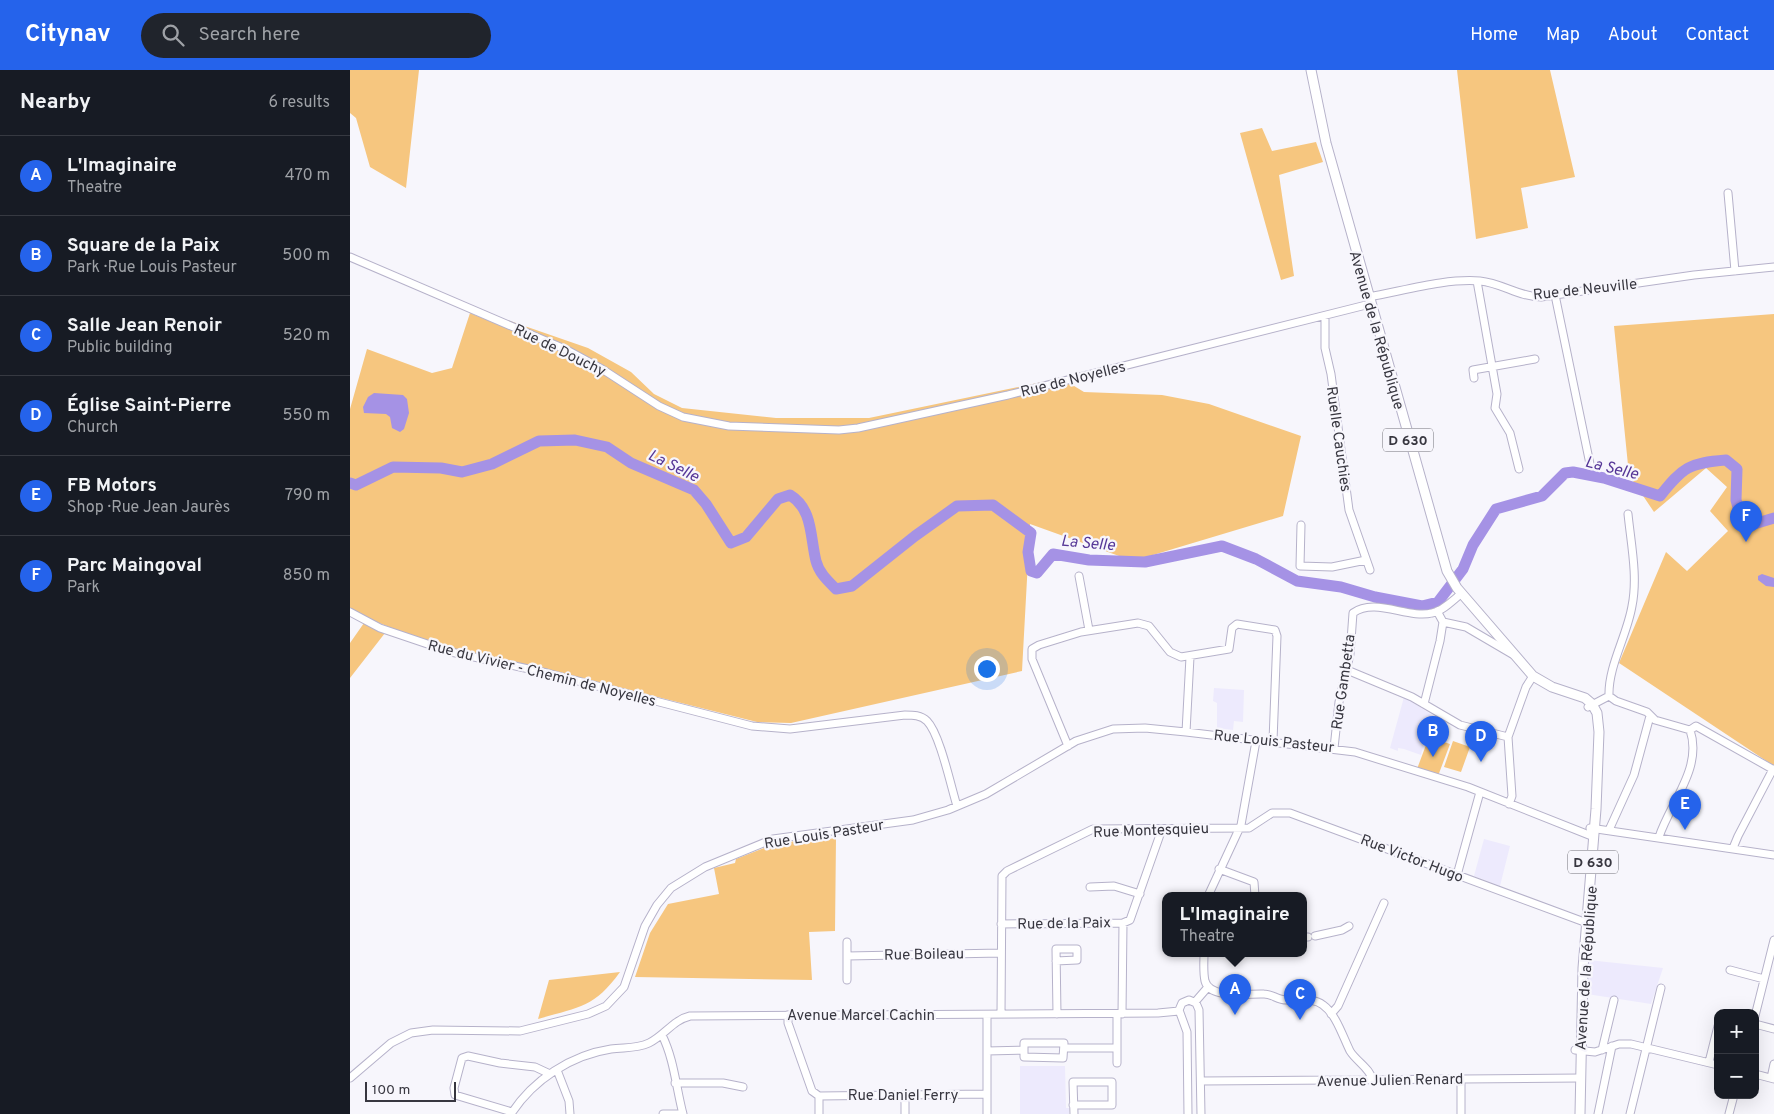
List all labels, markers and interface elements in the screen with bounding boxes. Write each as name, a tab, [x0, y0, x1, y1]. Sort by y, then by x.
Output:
search box	[141, 13, 491, 58]
text: Citynav	[25, 20, 111, 50]
icon: search	[159, 21, 187, 49]
text: Search here	[199, 23, 300, 47]
text: Home	[1470, 24, 1518, 47]
text: Map	[1546, 24, 1580, 47]
text: About	[1608, 24, 1657, 47]
text: Contact	[1685, 24, 1749, 47]
text: Nearby	[20, 89, 91, 116]
text: 6 results	[268, 93, 330, 113]
text: L'Imaginaire	[67, 154, 177, 178]
text: A	[30, 166, 42, 186]
text: 470 m	[285, 166, 330, 186]
text: Theatre	[67, 178, 122, 198]
text: Square de la Paix	[67, 234, 220, 258]
text: B	[30, 246, 42, 266]
text: 500 m	[282, 246, 330, 266]
street label: Avenue de la République	[1344, 249, 1407, 412]
text: Park · Rue Louis Pasteur	[67, 258, 237, 278]
street label: Rue de Neuville	[1532, 276, 1638, 305]
text: Salle Jean Renoir	[67, 314, 222, 338]
street label: Rue de Douchy	[510, 321, 609, 382]
text: C	[31, 326, 41, 346]
text: 520 m	[283, 326, 330, 346]
text: Public building	[67, 338, 172, 358]
street label: Rue de Noyelles	[1019, 358, 1128, 403]
street label: Ruelle Cauchies	[1321, 385, 1354, 493]
text: Église Saint-Pierre	[67, 394, 231, 418]
text: D	[30, 406, 42, 426]
text: 550 m	[283, 406, 330, 426]
text: Church	[67, 418, 118, 438]
road number: D 630	[1383, 428, 1433, 452]
water label: La Selle	[644, 446, 702, 488]
water label: La Selle	[1583, 453, 1641, 485]
text: FB Motors	[67, 474, 157, 498]
text: E	[31, 486, 41, 506]
text: 790 m	[285, 486, 330, 506]
text: Shop · Rue Jean Jaurès	[67, 498, 230, 518]
pin: F	[1730, 501, 1762, 542]
water label: La Selle	[1060, 532, 1116, 556]
text: Parc Maingoval	[67, 554, 202, 578]
text: F	[31, 566, 41, 586]
text: 850 m	[283, 566, 330, 586]
text: Park	[67, 578, 100, 598]
street label: Rue Gambetta	[1328, 633, 1361, 731]
street label: Rue du Vivier - Chemin de Noyelles	[426, 637, 658, 712]
your location	[974, 656, 1000, 682]
pin: B	[1417, 716, 1449, 757]
pin: D	[1465, 721, 1497, 762]
street label: Rue Louis Pasteur	[1213, 727, 1335, 758]
pin: E	[1669, 789, 1701, 830]
street label: Rue Louis Pasteur	[763, 817, 886, 854]
street label: Rue Montesquieu	[1093, 820, 1209, 843]
street label: Rue Victor Hugo	[1357, 831, 1466, 888]
road number: D 630	[1568, 850, 1618, 874]
street label: Avenue de la République	[1572, 885, 1603, 1051]
popup	[1162, 892, 1307, 957]
text: L'Imaginaire	[1180, 903, 1289, 927]
street label: Rue de la Paix	[1017, 914, 1111, 935]
text: Theatre	[1180, 927, 1235, 947]
street label: Rue Boileau	[884, 945, 964, 966]
pin: A	[1219, 974, 1251, 1015]
pin: C	[1284, 979, 1316, 1020]
street label: Avenue Marcel Cachin	[787, 1007, 935, 1026]
map controls	[1714, 1009, 1759, 1099]
button: +	[1714, 1009, 1759, 1054]
button: −	[1714, 1054, 1759, 1099]
street label: Avenue Julien Renard	[1317, 1071, 1463, 1092]
scale bar	[365, 1079, 456, 1102]
text: 100 m	[372, 1082, 410, 1099]
street label: Rue Daniel Ferry	[848, 1087, 958, 1106]

